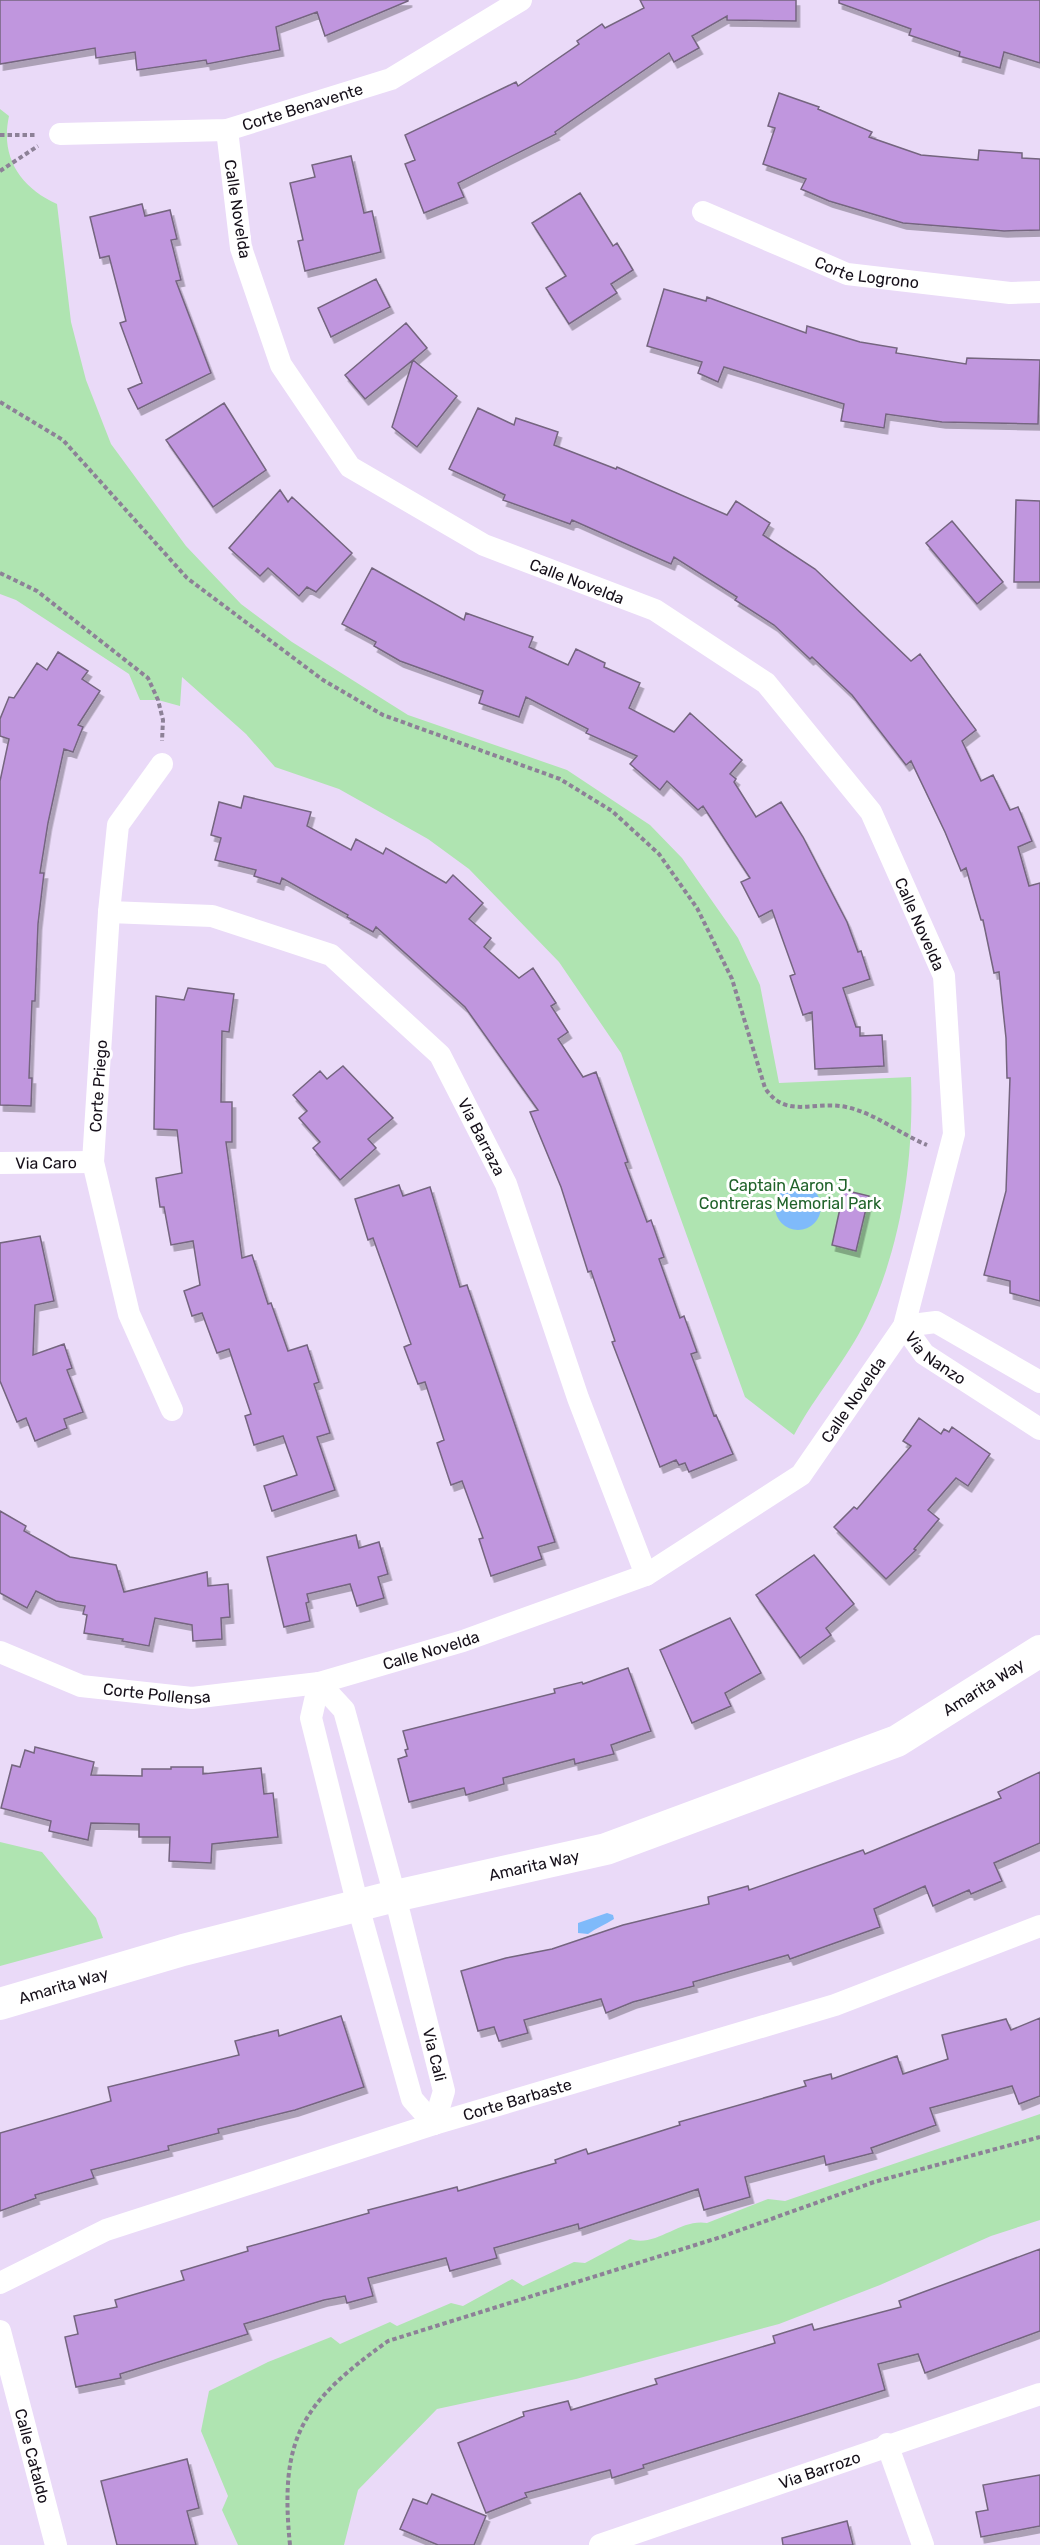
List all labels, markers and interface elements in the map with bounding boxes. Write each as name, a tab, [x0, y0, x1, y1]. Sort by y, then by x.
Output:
street label: Corte Benavente	[240, 79, 365, 135]
street label: Calle Novelda	[220, 158, 255, 260]
street label: Corte Logrono	[812, 252, 920, 292]
street label: Calle Novelda	[527, 555, 627, 608]
street label: Calle Novelda	[891, 875, 949, 974]
street label: Corte Priego	[86, 1039, 111, 1133]
street label: Via Barraza	[454, 1095, 509, 1179]
street label: Via Caro	[15, 1153, 77, 1173]
park label: Captain Aaron J. Contreras Memorial Park	[699, 1176, 882, 1213]
street label: Via Nanzo	[901, 1328, 969, 1389]
street label: Calle Novelda	[817, 1353, 890, 1446]
street label: Calle Novelda	[380, 1627, 482, 1674]
street label: Amarita Way	[939, 1654, 1028, 1720]
street label: Corte Pollensa	[102, 1679, 212, 1708]
street label: Amarita Way	[487, 1846, 582, 1885]
street label: Amarita Way	[16, 1964, 111, 2008]
street label: Via Cali	[418, 2026, 450, 2083]
street label: Corte Barbaste	[461, 2075, 574, 2125]
street label: Calle Cataldo	[11, 2406, 54, 2505]
street label: Via Barrozo	[776, 2447, 863, 2493]

